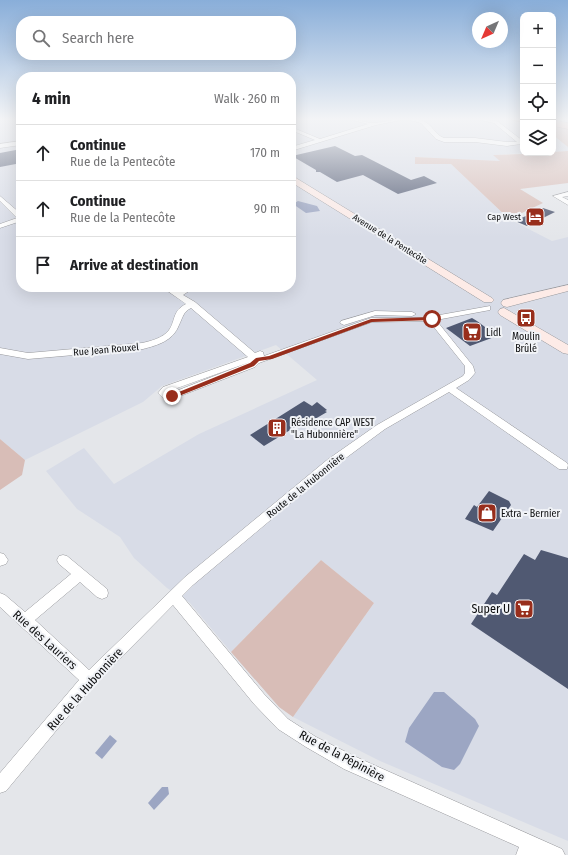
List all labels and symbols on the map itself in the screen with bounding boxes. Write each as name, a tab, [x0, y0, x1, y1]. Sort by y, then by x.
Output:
north arrow	[472, 12, 508, 48]
hotel icon: Cap West	[524, 206, 546, 228]
street label: Avenue de la Pentecôte	[351, 212, 430, 266]
place label: Cap West	[487, 212, 521, 222]
bus stop icon: Moulin Brûlé	[515, 307, 537, 329]
route start	[423, 310, 441, 328]
supermarket icon: Lidl	[461, 321, 483, 343]
place label: Lidl	[486, 327, 501, 339]
place label: Moulin Brûlé	[512, 331, 540, 355]
street label: Rue Jean Rouxel	[73, 341, 140, 359]
route end	[163, 387, 181, 405]
building icon: Résidence CAP WEST "La Hubonnière"	[266, 417, 288, 439]
place label: Résidence CAP WEST "La Hubonnière"	[291, 417, 375, 441]
street label: Route de la Hubonnière	[264, 451, 347, 521]
shop icon: Extra - Bernier	[476, 502, 498, 524]
place label: Extra - Bernier	[501, 508, 560, 520]
supermarket icon: Super U	[513, 598, 535, 620]
place label: Super U	[471, 602, 510, 616]
street label: Rue des Lauriers	[10, 608, 80, 672]
street label: Rue de la Hubonnière	[44, 645, 126, 733]
street label: Rue de la Pépinière	[297, 728, 387, 784]

